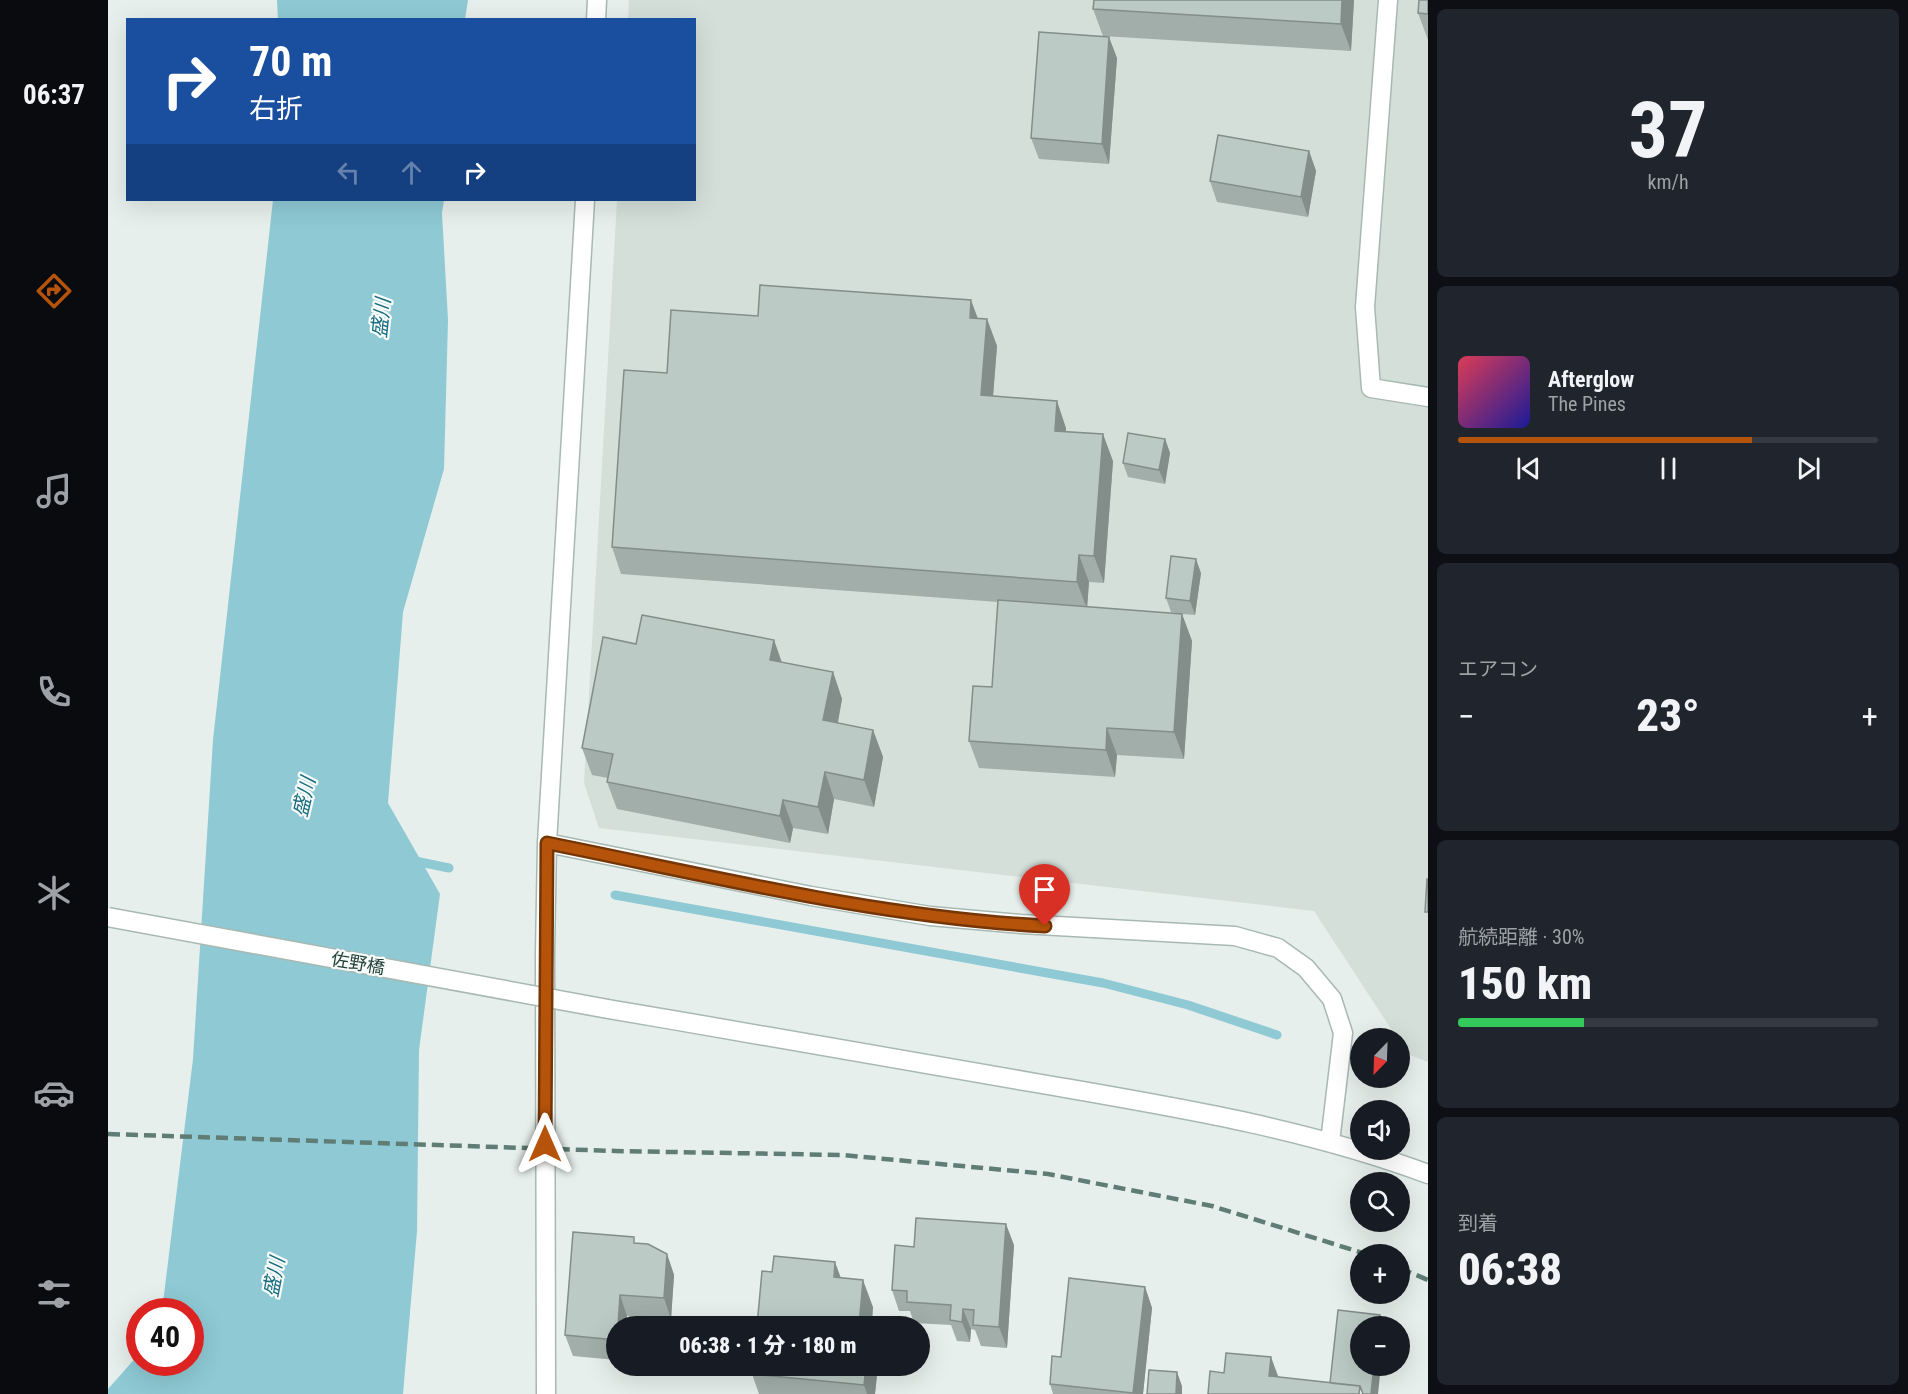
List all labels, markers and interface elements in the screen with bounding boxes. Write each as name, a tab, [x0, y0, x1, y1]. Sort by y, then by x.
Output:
text: 70 m	[249, 37, 332, 86]
icon: right	[150, 42, 228, 120]
text: 06:37	[23, 79, 85, 111]
text: 37	[1629, 85, 1707, 176]
text: 右折	[249, 93, 303, 125]
icon: left	[332, 156, 365, 189]
icon: ahead	[395, 156, 428, 189]
icon: right	[458, 156, 491, 189]
text: km/h	[1647, 170, 1689, 194]
icon: directions	[33, 270, 75, 312]
water label: 盛川	[367, 295, 395, 339]
text: Afterglow	[1548, 367, 1634, 392]
text: The Pines	[1548, 392, 1626, 416]
icon: previous	[1512, 452, 1545, 485]
icon: pause	[1652, 452, 1685, 485]
icon: next	[1792, 452, 1825, 485]
icon: music	[33, 470, 75, 512]
text: エアコン	[1458, 657, 1538, 681]
icon: phone	[33, 671, 75, 713]
text: 23°	[1636, 689, 1700, 742]
text: −	[1458, 697, 1475, 736]
text: +	[1862, 697, 1878, 736]
water label: 盛川	[288, 773, 321, 819]
pin	[1019, 864, 1070, 926]
icon: climate	[33, 872, 75, 914]
icon: arrive	[1028, 873, 1061, 906]
text: 航続距離 · 30%	[1458, 925, 1584, 949]
street label: 佐野橋	[330, 948, 386, 978]
text: 150 km	[1458, 957, 1592, 1010]
north arrow	[1350, 1028, 1410, 1088]
map controls	[1350, 1028, 1410, 1376]
icon: car	[33, 1072, 75, 1114]
button: sound	[1350, 1100, 1410, 1160]
position arrow	[513, 1112, 577, 1176]
button: search	[1350, 1172, 1410, 1232]
text: 到着	[1458, 1211, 1498, 1235]
text: 06:38	[1458, 1243, 1562, 1296]
button: +	[1350, 1244, 1410, 1304]
water label: 盛川	[258, 1253, 290, 1299]
icon: filters	[33, 1273, 75, 1315]
speed limit sign: 40	[126, 1298, 204, 1376]
button: −	[1350, 1316, 1410, 1376]
text: 06:38 · 1 分 · 180 m	[679, 1333, 857, 1358]

